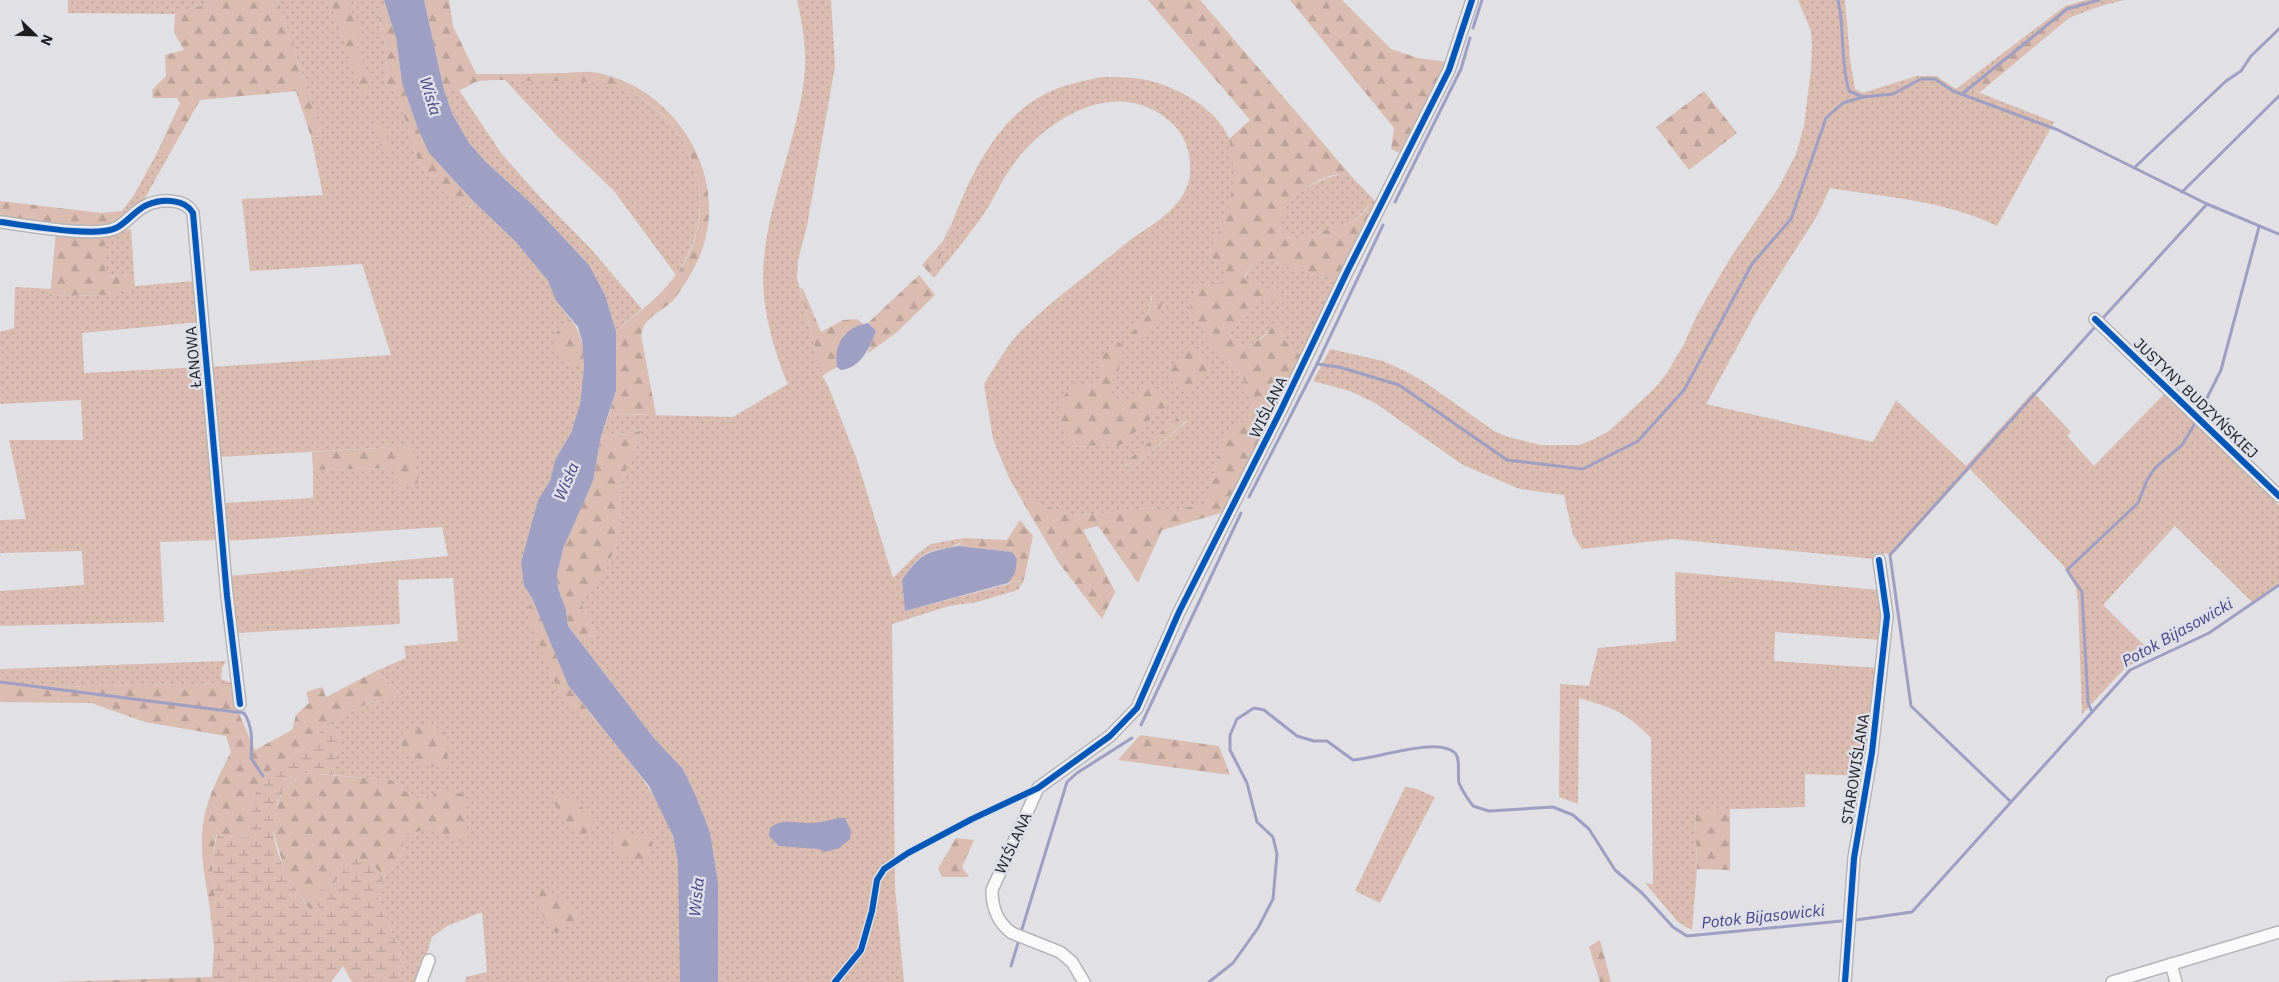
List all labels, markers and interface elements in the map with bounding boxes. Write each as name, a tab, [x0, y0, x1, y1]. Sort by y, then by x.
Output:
north arrow	[10, 10, 60, 60]
text: N	[37, 32, 57, 48]
water label: Wisła	[416, 74, 446, 118]
street label: ŁANOWA	[181, 325, 205, 390]
street label: JUSTYNY BUDZYŃSKIEJ	[2130, 334, 2262, 462]
street label: WIŚLANA	[1245, 373, 1291, 441]
water label: Wisła	[549, 459, 583, 503]
water label: Potok Bijasowicki	[2118, 593, 2237, 671]
street label: STAROWIŚLANA	[1837, 712, 1873, 826]
street label: WIŚLANA	[991, 809, 1036, 877]
water label: Wisła	[684, 876, 708, 918]
water label: Potok Bijasowicki	[1700, 900, 1826, 932]

